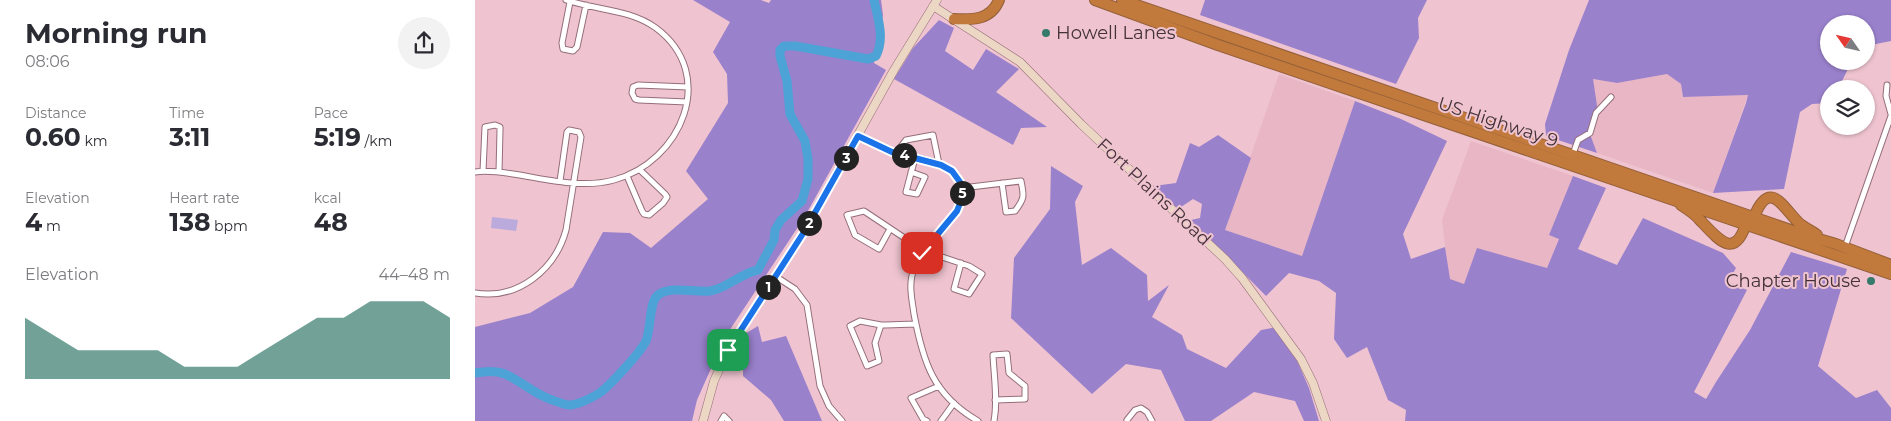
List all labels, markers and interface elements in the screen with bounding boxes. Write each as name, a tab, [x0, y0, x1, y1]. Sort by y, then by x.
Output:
north arrow	[1820, 15, 1875, 70]
map controls	[1820, 15, 1875, 135]
text: Morning run	[25, 16, 207, 50]
button: share	[398, 17, 450, 69]
place label: Howell Lanes	[1056, 22, 1176, 44]
marker: Howell Lanes	[1040, 27, 1052, 39]
text: 08:06	[25, 52, 70, 71]
button: layers	[1820, 80, 1875, 135]
street label: US Highway 9	[1435, 92, 1561, 152]
text: Distance	[25, 104, 87, 122]
text: Time	[169, 104, 204, 122]
text: Pace	[314, 104, 348, 122]
text: 0.60	[25, 122, 81, 152]
text: 3:11	[169, 122, 210, 152]
text: 5:19	[314, 122, 361, 152]
text: km	[81, 132, 108, 150]
text: /km	[361, 132, 392, 150]
street label: Fort Plains Road	[1092, 134, 1216, 250]
pin: 4	[891, 142, 917, 168]
pin: 3	[833, 146, 859, 170]
text: 4	[900, 146, 909, 164]
text: 3	[842, 149, 851, 167]
pin: 5	[949, 180, 975, 206]
text: 5	[958, 184, 967, 202]
text: Elevation	[25, 189, 90, 207]
text: Heart rate	[169, 189, 240, 207]
text: kcal	[314, 189, 342, 207]
text: 4	[25, 207, 42, 237]
text: 138	[169, 207, 210, 237]
text: 48	[314, 207, 348, 237]
pin: 2	[797, 210, 821, 236]
text: 2	[805, 214, 814, 232]
text: m	[42, 217, 61, 235]
text: bpm	[210, 217, 248, 235]
pin	[901, 232, 943, 274]
icon: check	[908, 239, 936, 267]
text: Elevation	[25, 265, 99, 284]
text: 44–48 m	[378, 265, 450, 284]
place label: Chapter House	[1726, 270, 1861, 292]
pin: 1	[755, 274, 781, 300]
marker: Chapter House	[1865, 275, 1877, 287]
text: 1	[766, 278, 771, 296]
pin	[707, 329, 749, 371]
icon: arrive	[714, 336, 742, 364]

